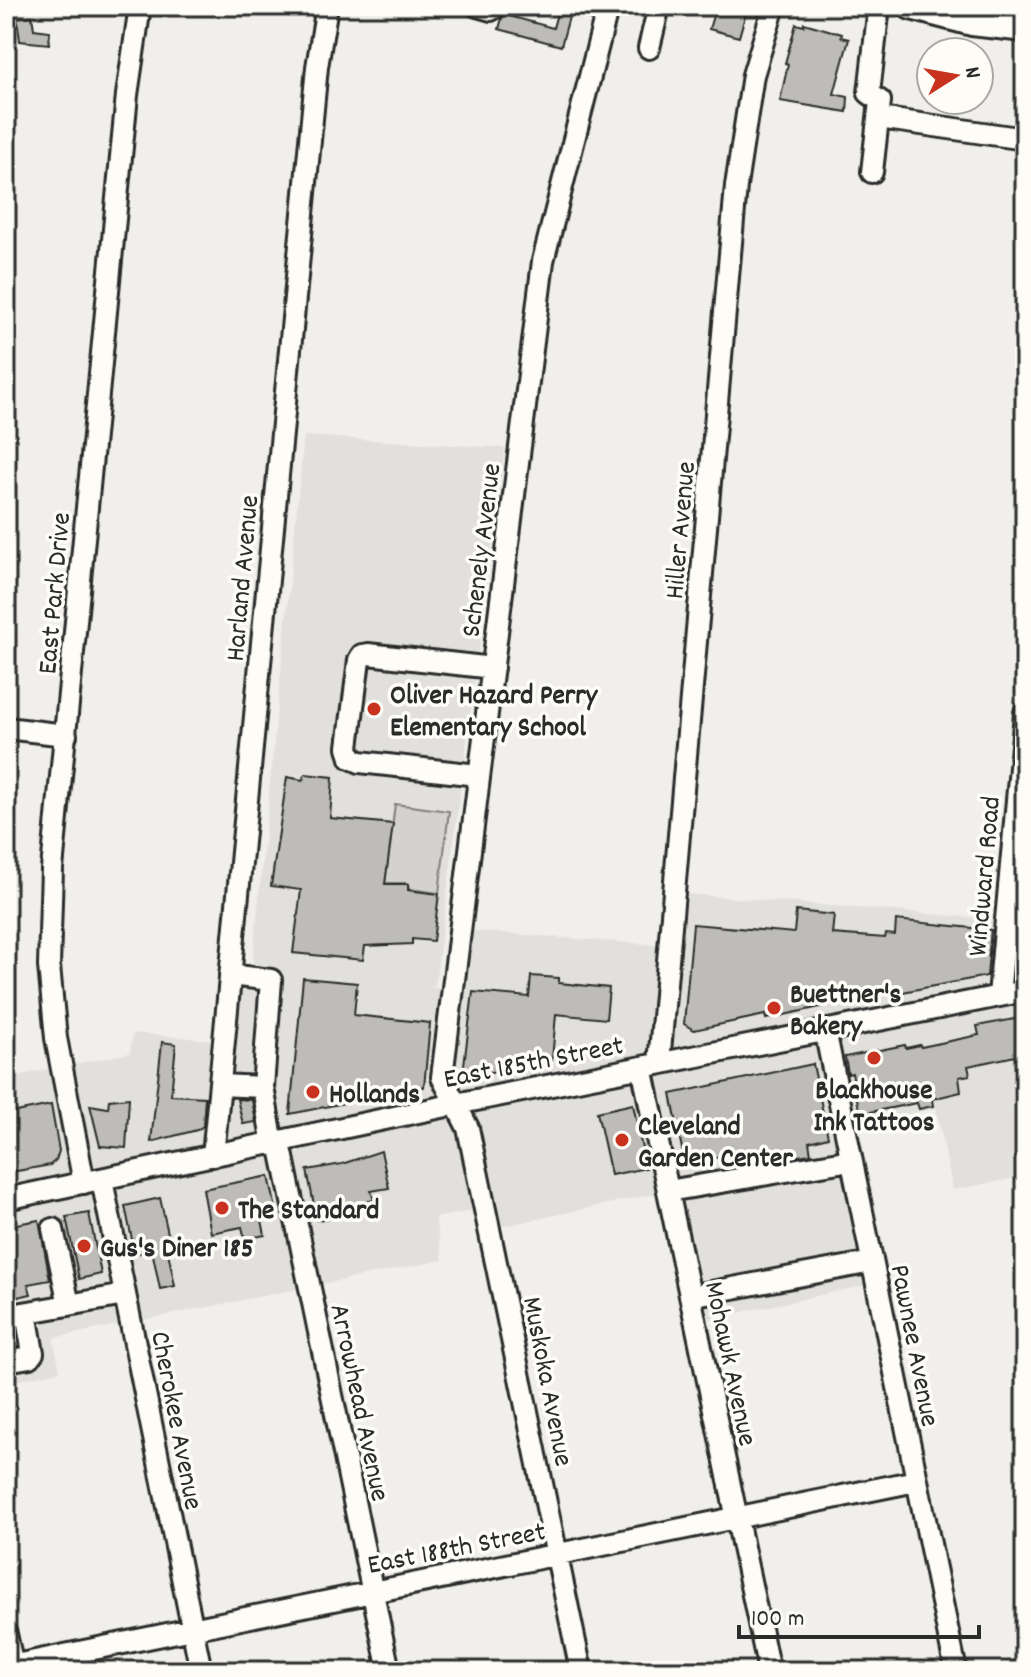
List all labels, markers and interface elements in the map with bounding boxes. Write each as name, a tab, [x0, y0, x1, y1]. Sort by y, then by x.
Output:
north arrow	[915, 36, 995, 116]
text: N	[955, 65, 987, 81]
street label: Hiller Avenue	[657, 460, 709, 601]
street label: Schenely Avenue	[453, 461, 514, 640]
street label: Harland Avenue	[218, 494, 272, 663]
street label: East Park Drive	[30, 511, 84, 676]
place label: Oliver Hazard Perry Elementary School	[390, 678, 599, 750]
marker: Oliver Hazard Perry Elementary School	[365, 700, 383, 718]
street label: Windward Road	[960, 795, 1014, 958]
place label: Buettner's Bakery	[790, 977, 901, 1049]
marker: Buettner's Bakery	[765, 999, 783, 1017]
street label: East 185th Street	[441, 1028, 627, 1102]
marker: Blackhouse Ink Tattoos	[865, 1049, 883, 1067]
place label: Blackhouse Ink Tattoos	[813, 1073, 935, 1145]
place label: Hollands	[329, 1077, 420, 1117]
marker: Hollands	[304, 1083, 322, 1101]
place label: Cleveland Garden Center	[638, 1109, 793, 1181]
marker: Cleveland Garden Center	[613, 1131, 631, 1149]
place label: The Standard	[238, 1193, 379, 1233]
marker: The Standard	[213, 1199, 231, 1217]
place label: Gus's Diner 185	[100, 1231, 254, 1271]
marker: Gus's Diner 185	[75, 1237, 93, 1255]
street label: Pawnee Avenue	[877, 1261, 947, 1431]
street label: Mohawk Avenue	[691, 1278, 765, 1450]
street label: Muskoka Avenue	[509, 1294, 581, 1470]
street label: Arrowhead Avenue	[317, 1301, 398, 1506]
street label: Cherokee Avenue	[137, 1328, 211, 1514]
street label: East 188th Street	[365, 1514, 549, 1588]
scale bar	[739, 1589, 979, 1639]
text: 100 m	[751, 1603, 804, 1637]

